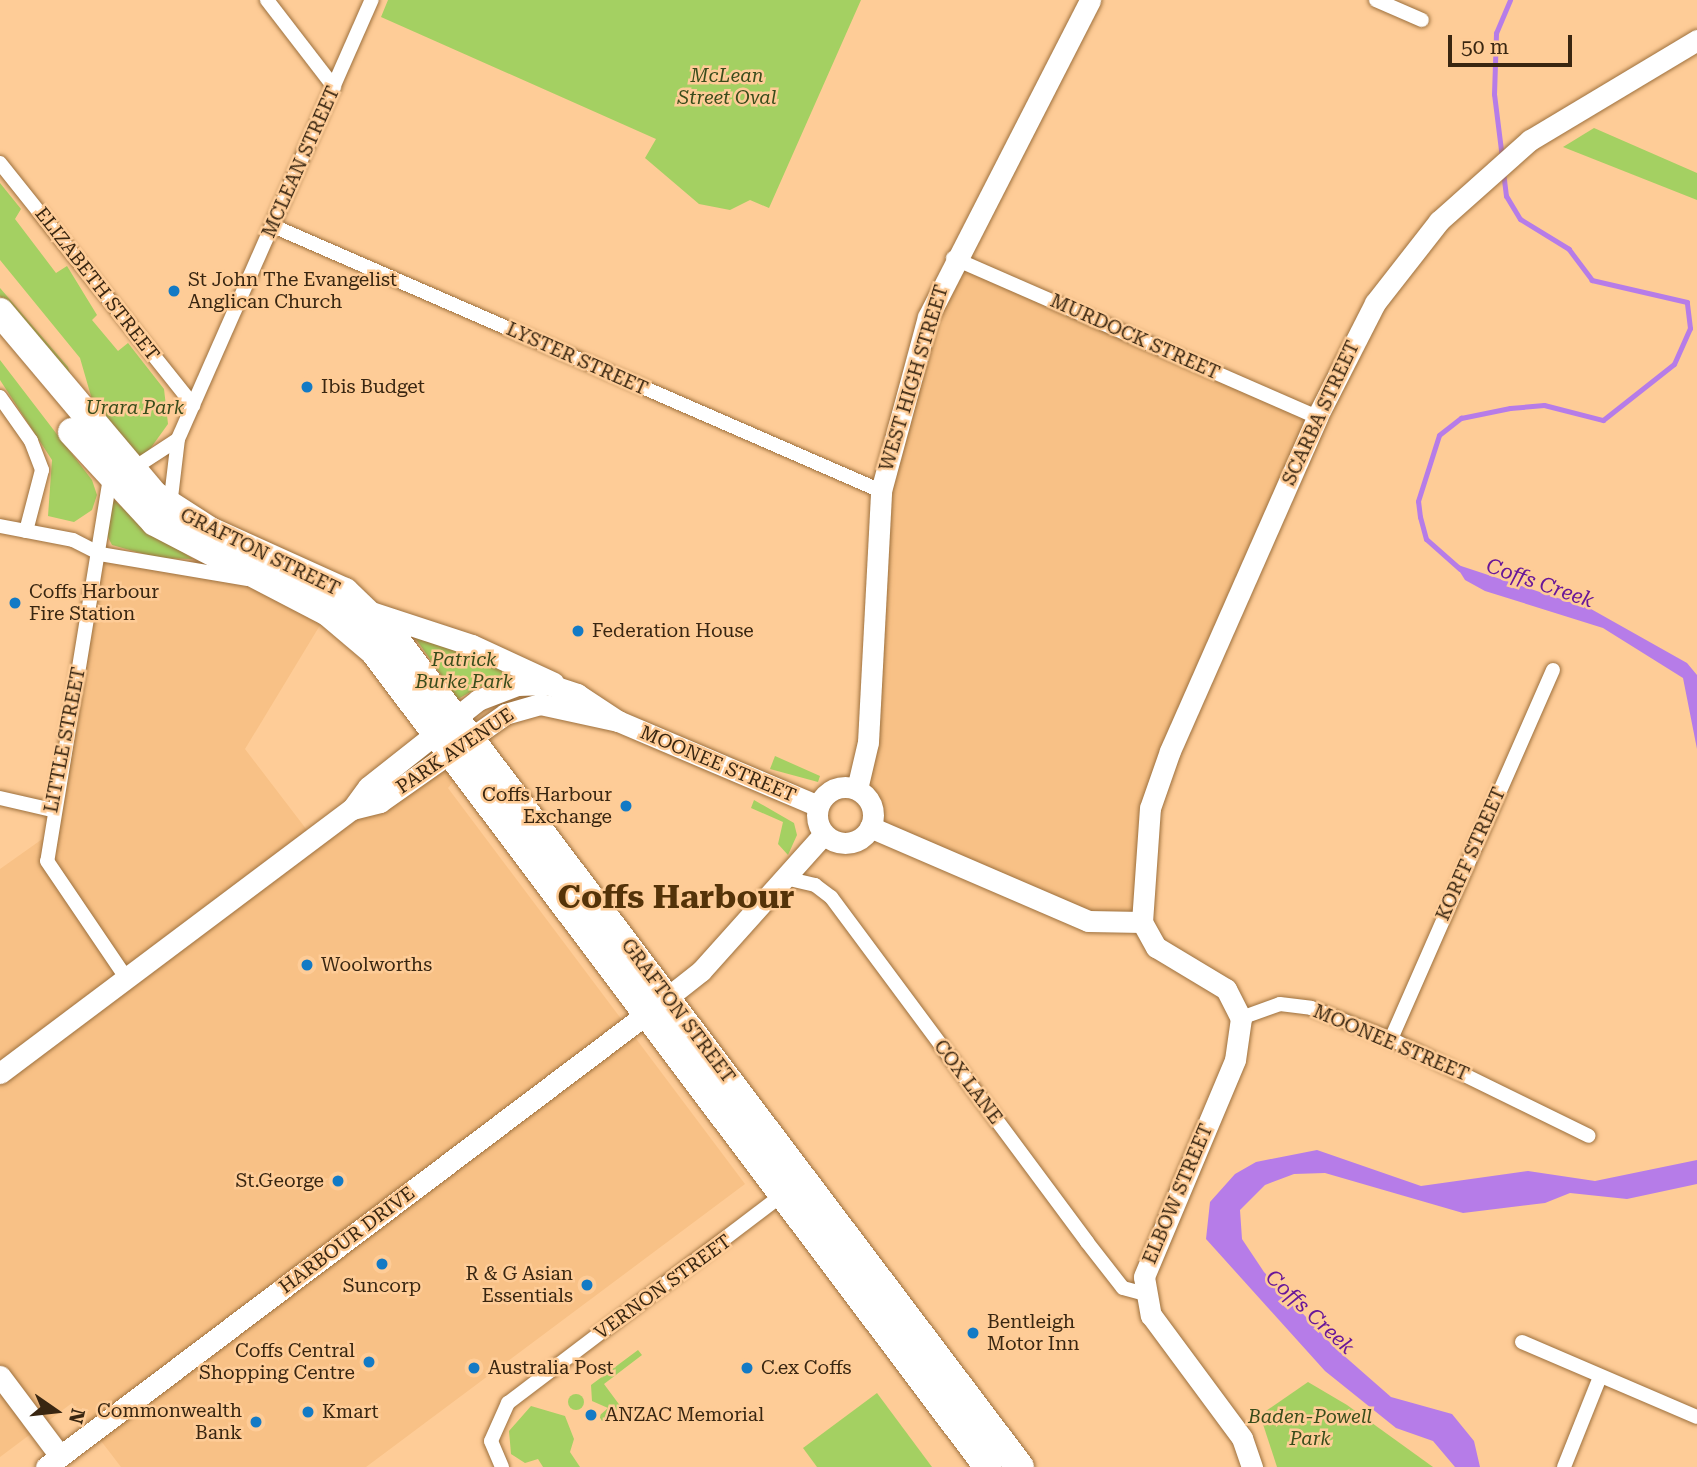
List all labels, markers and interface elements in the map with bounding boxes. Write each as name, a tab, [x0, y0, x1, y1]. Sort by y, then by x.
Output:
scale bar	[1452, 21, 1576, 65]
text: 50 m	[1461, 35, 1509, 59]
park label: McLean Street Oval	[678, 65, 776, 109]
street label: MCLEAN STREET	[257, 83, 345, 241]
street label: ELIZABETH STREET	[30, 203, 164, 365]
place label: St John The Evangelist Anglican Church	[188, 269, 397, 313]
street label: WEST HIGH STREET	[875, 282, 953, 474]
marker: St John The Evangelist Anglican Church	[166, 283, 182, 299]
street label: MURDOCK STREET	[1047, 289, 1223, 385]
street label: LYSTER STREET	[503, 318, 651, 400]
street label: SCARBA STREET	[1278, 337, 1364, 489]
place label: Ibis Budget	[321, 376, 425, 398]
marker: Ibis Budget	[299, 379, 315, 395]
park label: Urara Park	[86, 397, 184, 419]
street label: GRAFTON STREET	[176, 503, 344, 601]
water label: Coffs Creek	[1483, 553, 1597, 613]
place label: Coffs Harbour Fire Station	[29, 581, 159, 625]
marker: Coffs Harbour Fire Station	[7, 595, 23, 611]
place label: Federation House	[592, 620, 754, 642]
marker: Federation House	[570, 623, 586, 639]
park label: Patrick Burke Park	[415, 649, 513, 693]
street label: LITTLE STREET	[40, 665, 90, 815]
street label: PARK AVENUE	[392, 703, 518, 799]
street label: MOONEE STREET	[637, 721, 799, 807]
place label: Coffs Harbour Exchange	[482, 784, 612, 828]
street label: KORFF STREET	[1431, 784, 1511, 924]
marker: Coffs Harbour Exchange	[618, 798, 634, 814]
district label: Coffs Harbour	[558, 877, 794, 917]
street label: GRAFTON STREET	[616, 934, 740, 1088]
place label: Woolworths	[321, 954, 432, 976]
marker: Woolworths	[299, 957, 315, 973]
street label: MOONEE STREET	[1310, 1000, 1472, 1086]
street label: COX LANE	[929, 1035, 1007, 1129]
street label: ELBOW STREET	[1138, 1121, 1218, 1267]
place label: St.George	[236, 1170, 324, 1192]
marker: St.George	[330, 1173, 346, 1189]
street label: HARBOUR DRIVE	[275, 1182, 419, 1298]
street label: VERNON STREET	[590, 1230, 736, 1344]
marker: Suncorp	[374, 1256, 390, 1272]
place label: R & G Asian Essentials	[465, 1263, 573, 1307]
water label: Coffs Creek	[1260, 1265, 1360, 1359]
place label: Suncorp	[343, 1275, 421, 1297]
marker: R & G Asian Essentials	[579, 1277, 595, 1293]
place label: Bentleigh Motor Inn	[987, 1311, 1079, 1355]
marker: Bentleigh Motor Inn	[965, 1325, 981, 1341]
place label: Coffs Central Shopping Centre	[199, 1340, 355, 1384]
marker: Coffs Central Shopping Centre	[361, 1354, 377, 1370]
place label: Australia Post	[488, 1357, 614, 1379]
place label: C.ex Coffs	[761, 1357, 852, 1379]
marker: Australia Post	[466, 1360, 482, 1376]
marker: C.ex Coffs	[739, 1360, 755, 1376]
north arrow	[21, 1376, 91, 1446]
place label: Commonwealth Bank	[97, 1400, 242, 1444]
place label: Kmart	[322, 1401, 379, 1423]
marker: Kmart	[300, 1404, 316, 1420]
place label: ANZAC Memorial	[605, 1404, 764, 1426]
text: N	[64, 1406, 90, 1426]
park label: Baden-Powell Park	[1248, 1406, 1372, 1450]
marker: ANZAC Memorial	[583, 1407, 599, 1423]
marker: Commonwealth Bank	[248, 1414, 264, 1430]

